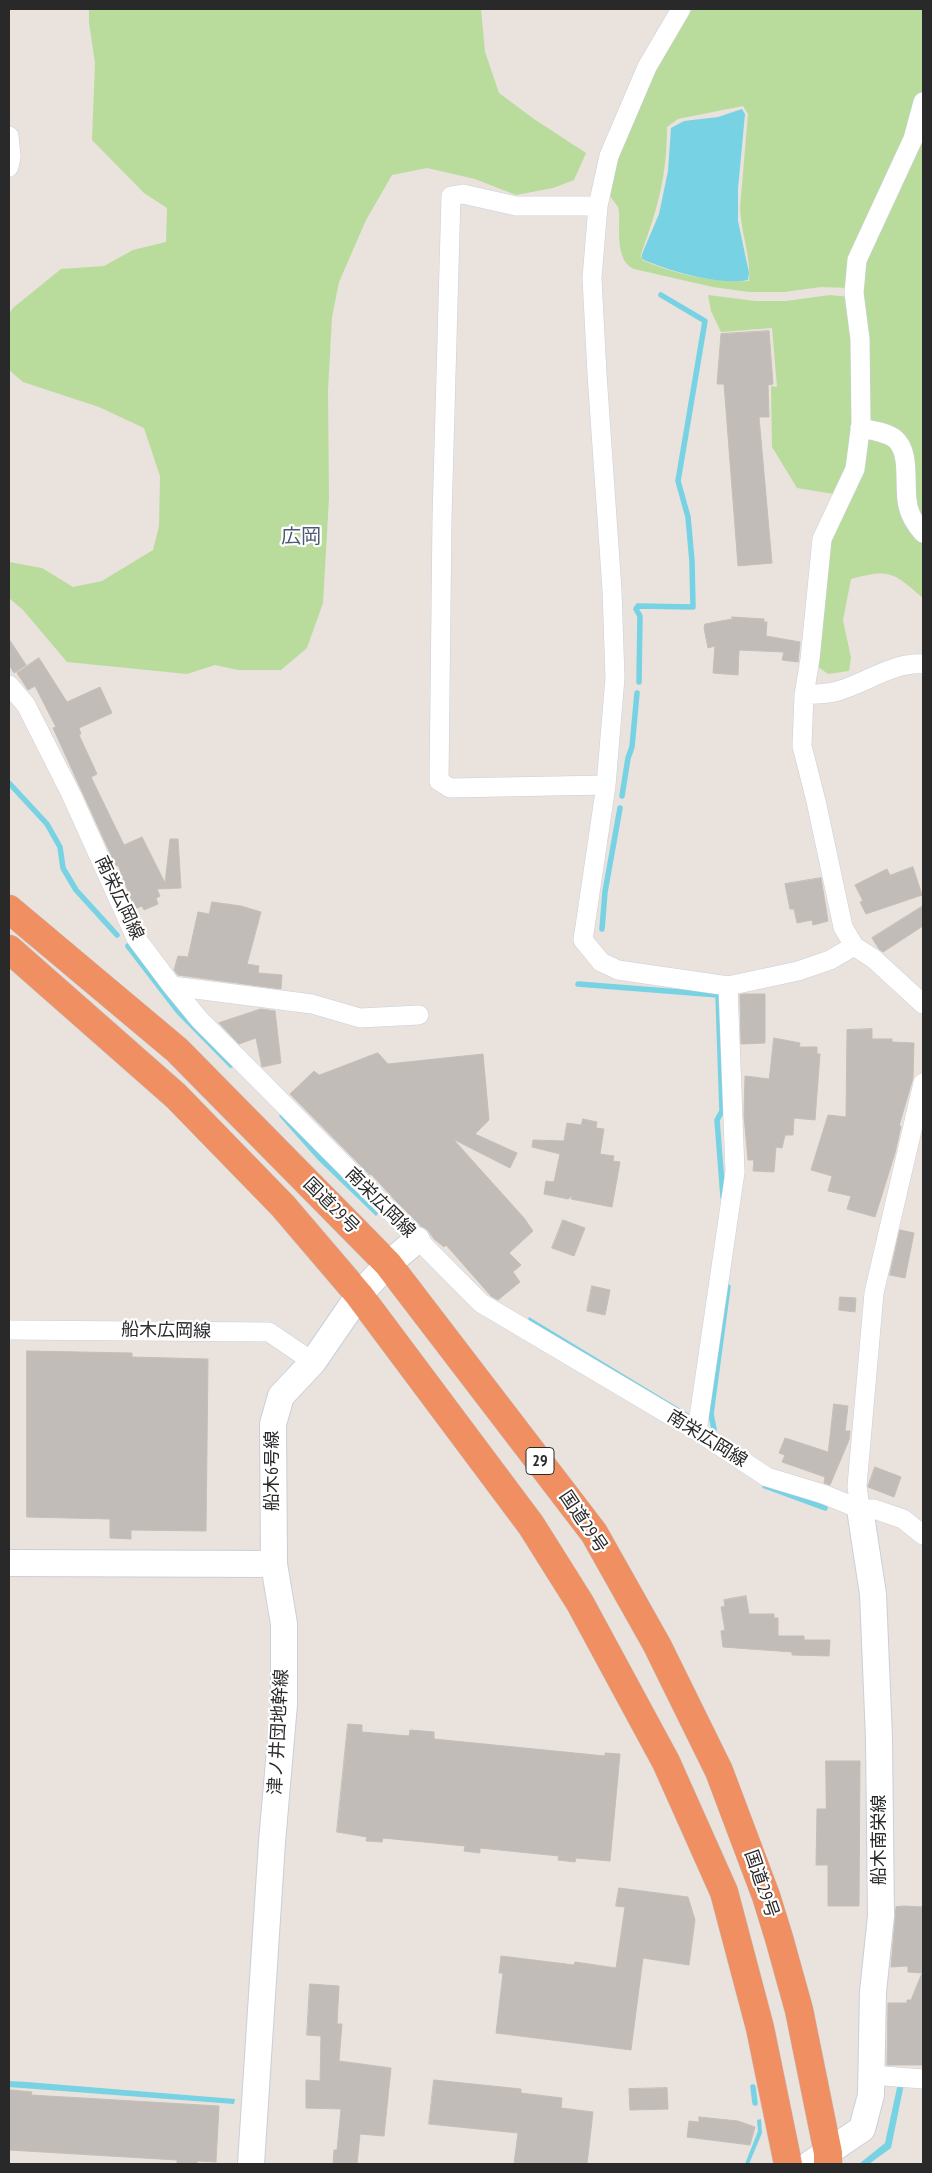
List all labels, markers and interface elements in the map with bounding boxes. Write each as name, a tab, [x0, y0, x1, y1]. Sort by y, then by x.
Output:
district label: 広岡	[281, 525, 321, 549]
street label: 南栄広岡線	[90, 853, 148, 943]
street label: 南栄広岡線	[341, 1164, 419, 1242]
street label: 国道29号	[299, 1174, 363, 1238]
street label: 船木広岡線	[121, 1319, 211, 1343]
street label: 南栄広岡線	[663, 1406, 751, 1472]
street label: 船木6号線	[262, 1431, 284, 1511]
road number: 29	[526, 1448, 554, 1474]
street label: 国道29号	[554, 1487, 612, 1557]
street label: 津ノ井団地幹線	[265, 1669, 293, 1795]
street label: 船木南栄線	[869, 1795, 891, 1885]
street label: 国道29号	[739, 1847, 783, 1921]

